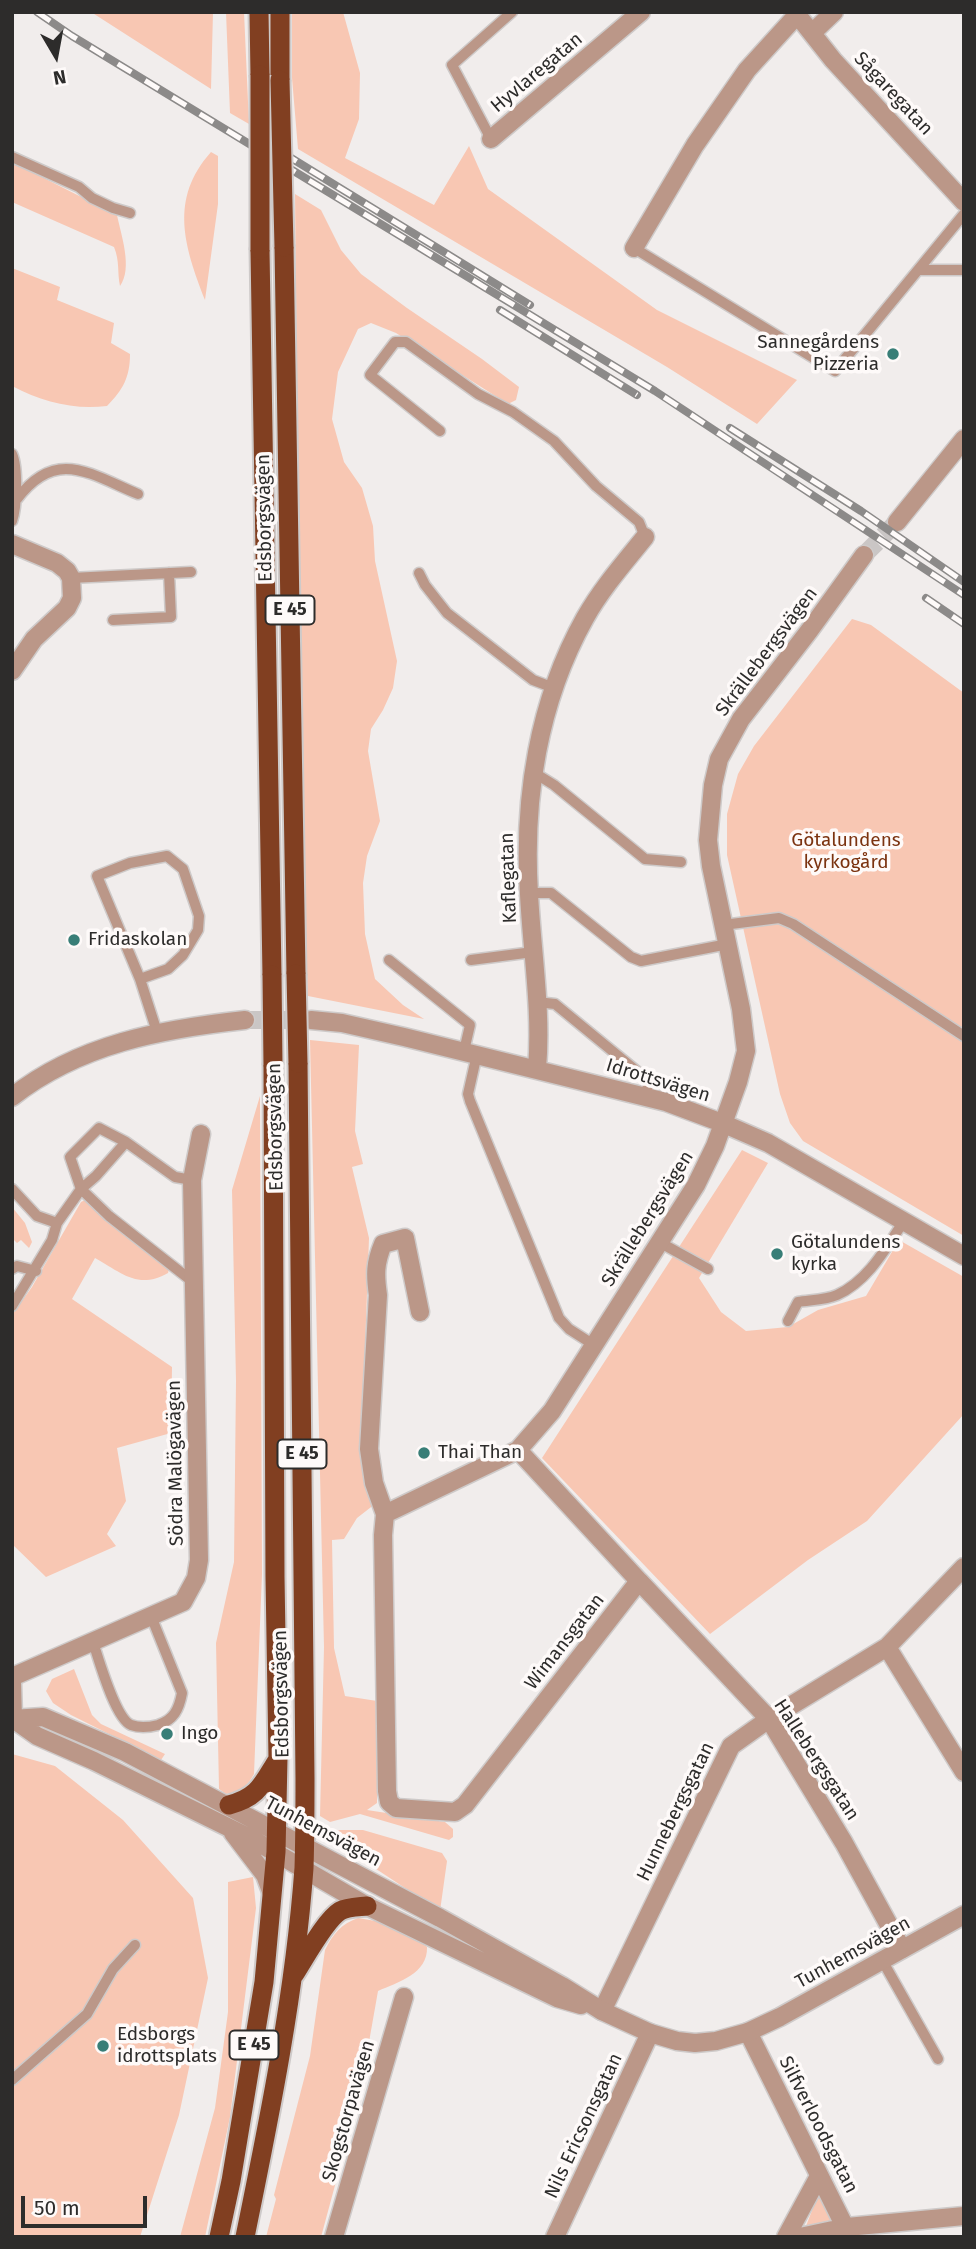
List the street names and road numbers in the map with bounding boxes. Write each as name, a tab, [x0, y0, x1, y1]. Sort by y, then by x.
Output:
street label: Hyvlaregatan	[487, 28, 587, 118]
street label: Sågaregatan	[849, 48, 937, 140]
street label: Edsborgsvägen	[252, 454, 278, 582]
street label: Skrällebergsvägen	[711, 583, 823, 721]
road number: E 45	[266, 596, 314, 624]
street label: Kaflegatan	[496, 832, 522, 924]
street label: Idrottsvägen	[603, 1054, 713, 1108]
street label: Edsborgsvägen	[263, 1063, 289, 1191]
street label: Skrällebergsvägen	[597, 1147, 699, 1291]
street label: Södra Malögavägen	[163, 1380, 189, 1546]
road number: E 45	[278, 1440, 326, 1469]
street label: Wimansgatan	[520, 1589, 610, 1695]
street label: Edsborgsvägen	[269, 1630, 295, 1758]
street label: Hallebergsgatan	[768, 1695, 864, 1825]
street label: Hunnebergsgatan	[632, 1739, 720, 1885]
street label: Tunhemsvägen	[261, 1792, 385, 1872]
street label: Tunhemsvägen	[792, 1912, 914, 1994]
road number: E 45	[230, 2031, 278, 2060]
street label: Skogstorpavägen	[318, 2038, 380, 2184]
street label: Nils Ericsonsgatan	[540, 2050, 628, 2202]
street label: Silfverloodsgatan	[774, 2053, 862, 2197]

